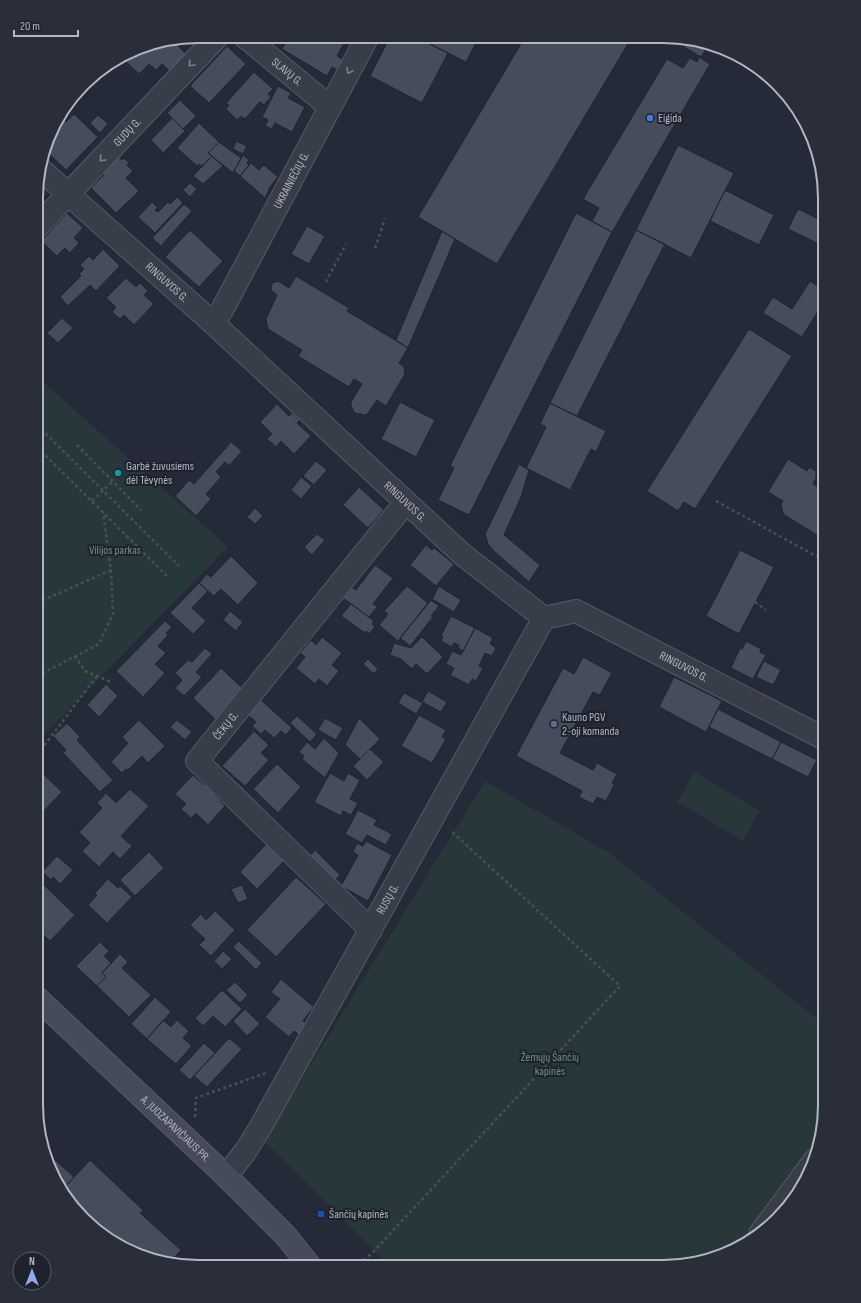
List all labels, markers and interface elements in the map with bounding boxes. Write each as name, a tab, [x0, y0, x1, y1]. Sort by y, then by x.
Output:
scale bar	[14, 12, 78, 38]
text: 20 m	[20, 19, 40, 34]
street label: SLAVŲ G.	[268, 55, 306, 89]
one-way arrow	[189, 60, 196, 67]
one-way arrow	[347, 67, 354, 74]
place label: Eigida	[658, 111, 682, 126]
marker: Eigida	[645, 113, 655, 123]
street label: GUDŲ G.	[110, 115, 145, 150]
street label: UKRAINIEČIŲ G.	[270, 149, 313, 211]
one-way arrow	[99, 154, 107, 162]
street label: RINGUVOS G.	[142, 259, 191, 306]
place label: Garbė žuvusiems dėl Tėvynės	[126, 459, 194, 488]
marker: Garbė žuvusiems dėl Tėvynės	[113, 468, 123, 478]
street label: RINGUVOS G.	[381, 478, 429, 525]
park label: Vilijos parkas	[89, 543, 141, 558]
street label: RINGUVOS G.	[657, 648, 710, 686]
street label: ČEKŲ G.	[210, 709, 242, 743]
place label: Kauno PGV 2-oji komanda	[562, 710, 619, 739]
marker: Kauno PGV 2-oji komanda	[549, 719, 559, 729]
street label: RUSŲ G.	[373, 881, 402, 917]
park label: Žemųjų Šančių kapinės	[521, 1050, 579, 1079]
street label: A. JUOZAPAVIČIAUS PR.	[137, 1092, 213, 1166]
place label: Šančių kapinės	[329, 1207, 389, 1222]
marker: Šančių kapinės	[316, 1209, 326, 1219]
north arrow	[12, 1251, 52, 1291]
text: N	[29, 1255, 35, 1268]

